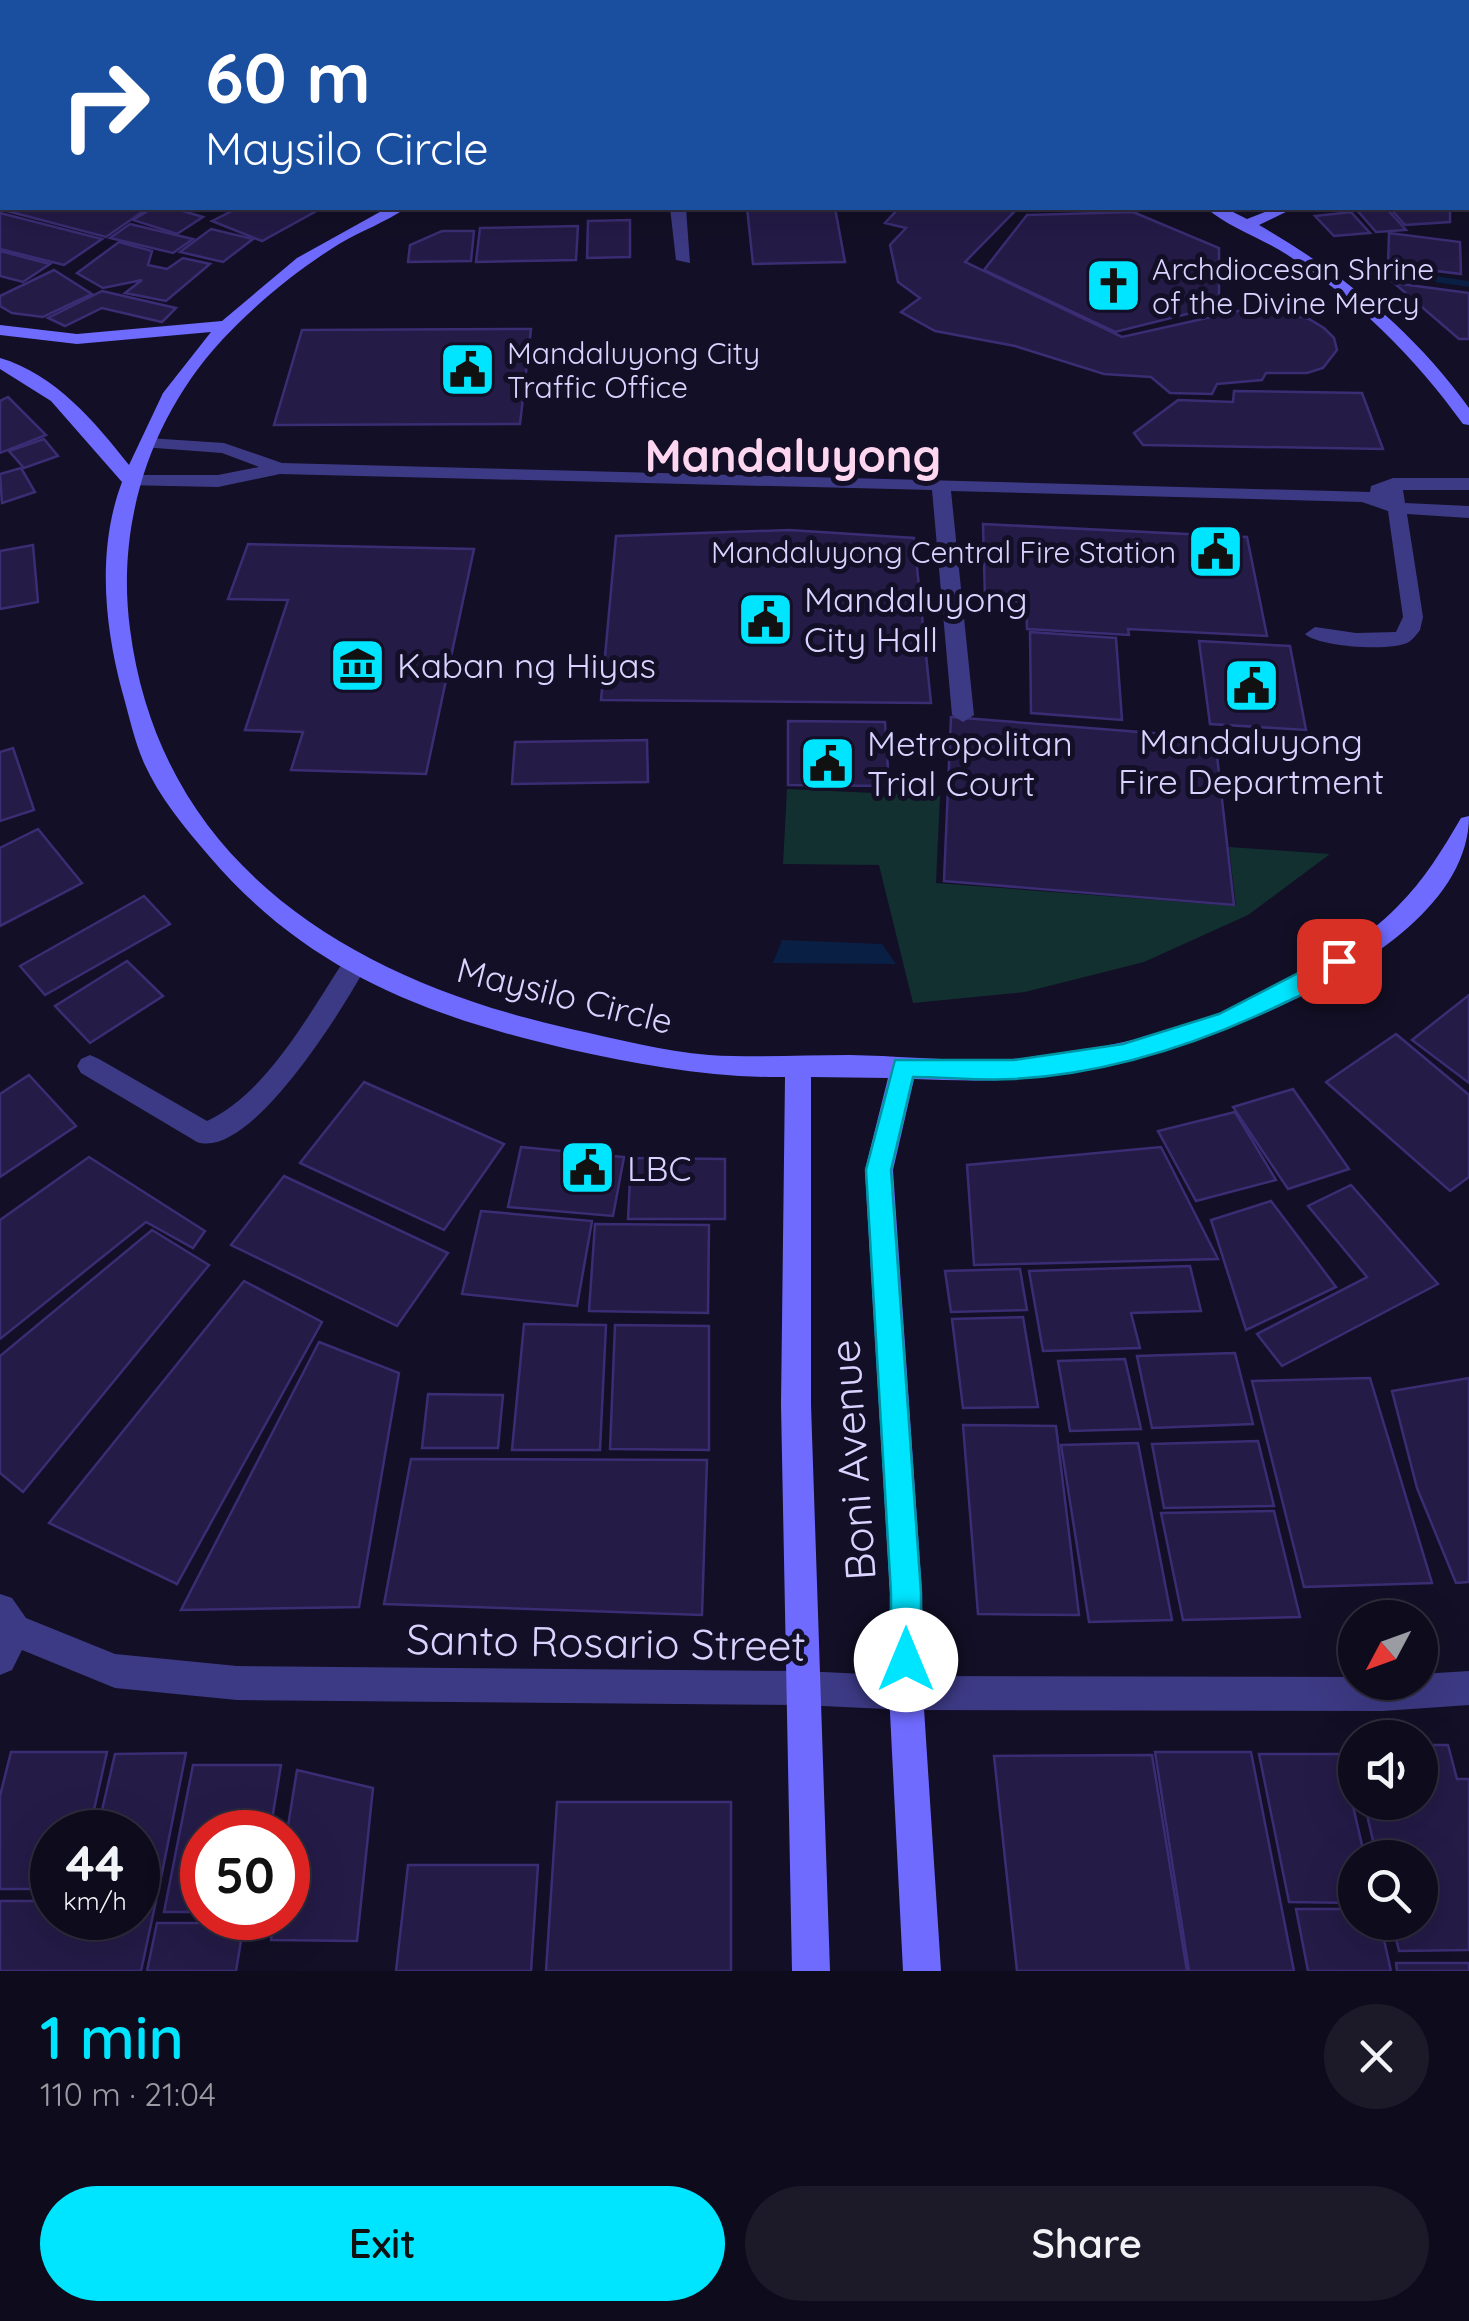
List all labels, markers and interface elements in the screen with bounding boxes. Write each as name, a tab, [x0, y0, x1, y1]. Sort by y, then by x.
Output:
text: 60 m	[205, 33, 371, 121]
icon: right	[40, 40, 170, 170]
text: Maysilo Circle	[205, 120, 489, 176]
place label: Archdiocesan Shrine of the Divine Mercy	[1152, 250, 1434, 322]
church icon: Archdiocesan Shrine of the Divine Mercy	[1083, 256, 1143, 316]
place label: Mandaluyong City Traffic Office	[507, 334, 760, 406]
public building icon: Mandaluyong City Traffic Office	[438, 340, 498, 400]
district label: Mandaluyong	[645, 427, 941, 483]
public building icon: Mandaluyong Central Fire Station	[1185, 522, 1245, 582]
place label: Mandaluyong Central Fire Station	[711, 533, 1176, 571]
place label: Mandaluyong City Hall	[804, 577, 1028, 661]
public building icon: Mandaluyong City Hall	[735, 589, 795, 649]
museum icon: Kaban ng Hiyas	[328, 635, 388, 695]
place label: Kaban ng Hiyas	[397, 643, 656, 687]
public building icon: Mandaluyong Fire Department	[1221, 655, 1281, 715]
place label: Mandaluyong Fire Department	[1118, 719, 1384, 803]
place label: Metropolitan Trial Court	[867, 721, 1073, 805]
public building icon: Metropolitan Trial Court	[798, 733, 858, 793]
pin	[1297, 919, 1382, 1004]
icon: arrive	[1312, 934, 1367, 989]
street label: Maysilo Circle	[453, 947, 677, 1043]
public building icon: LBC	[558, 1138, 618, 1198]
place label: LBC	[627, 1146, 691, 1190]
street label: Boni Avenue	[817, 1338, 887, 1582]
north arrow	[1338, 1600, 1438, 1700]
map controls	[1338, 1600, 1438, 1940]
position arrow	[854, 1608, 958, 1712]
street label: Santo Rosario Street	[406, 1612, 806, 1672]
button: sound	[1338, 1720, 1438, 1820]
speed limit sign: 50	[180, 1810, 310, 1940]
text: 44	[66, 1831, 124, 1894]
button: search	[1338, 1840, 1438, 1940]
text: km/h	[63, 1885, 127, 1916]
text: 1 min	[40, 1999, 184, 2074]
button: close	[1324, 2004, 1429, 2109]
text: 110 m · 21:04	[40, 2074, 216, 2114]
button: Exit	[40, 2186, 725, 2301]
button: Share	[745, 2186, 1429, 2301]

